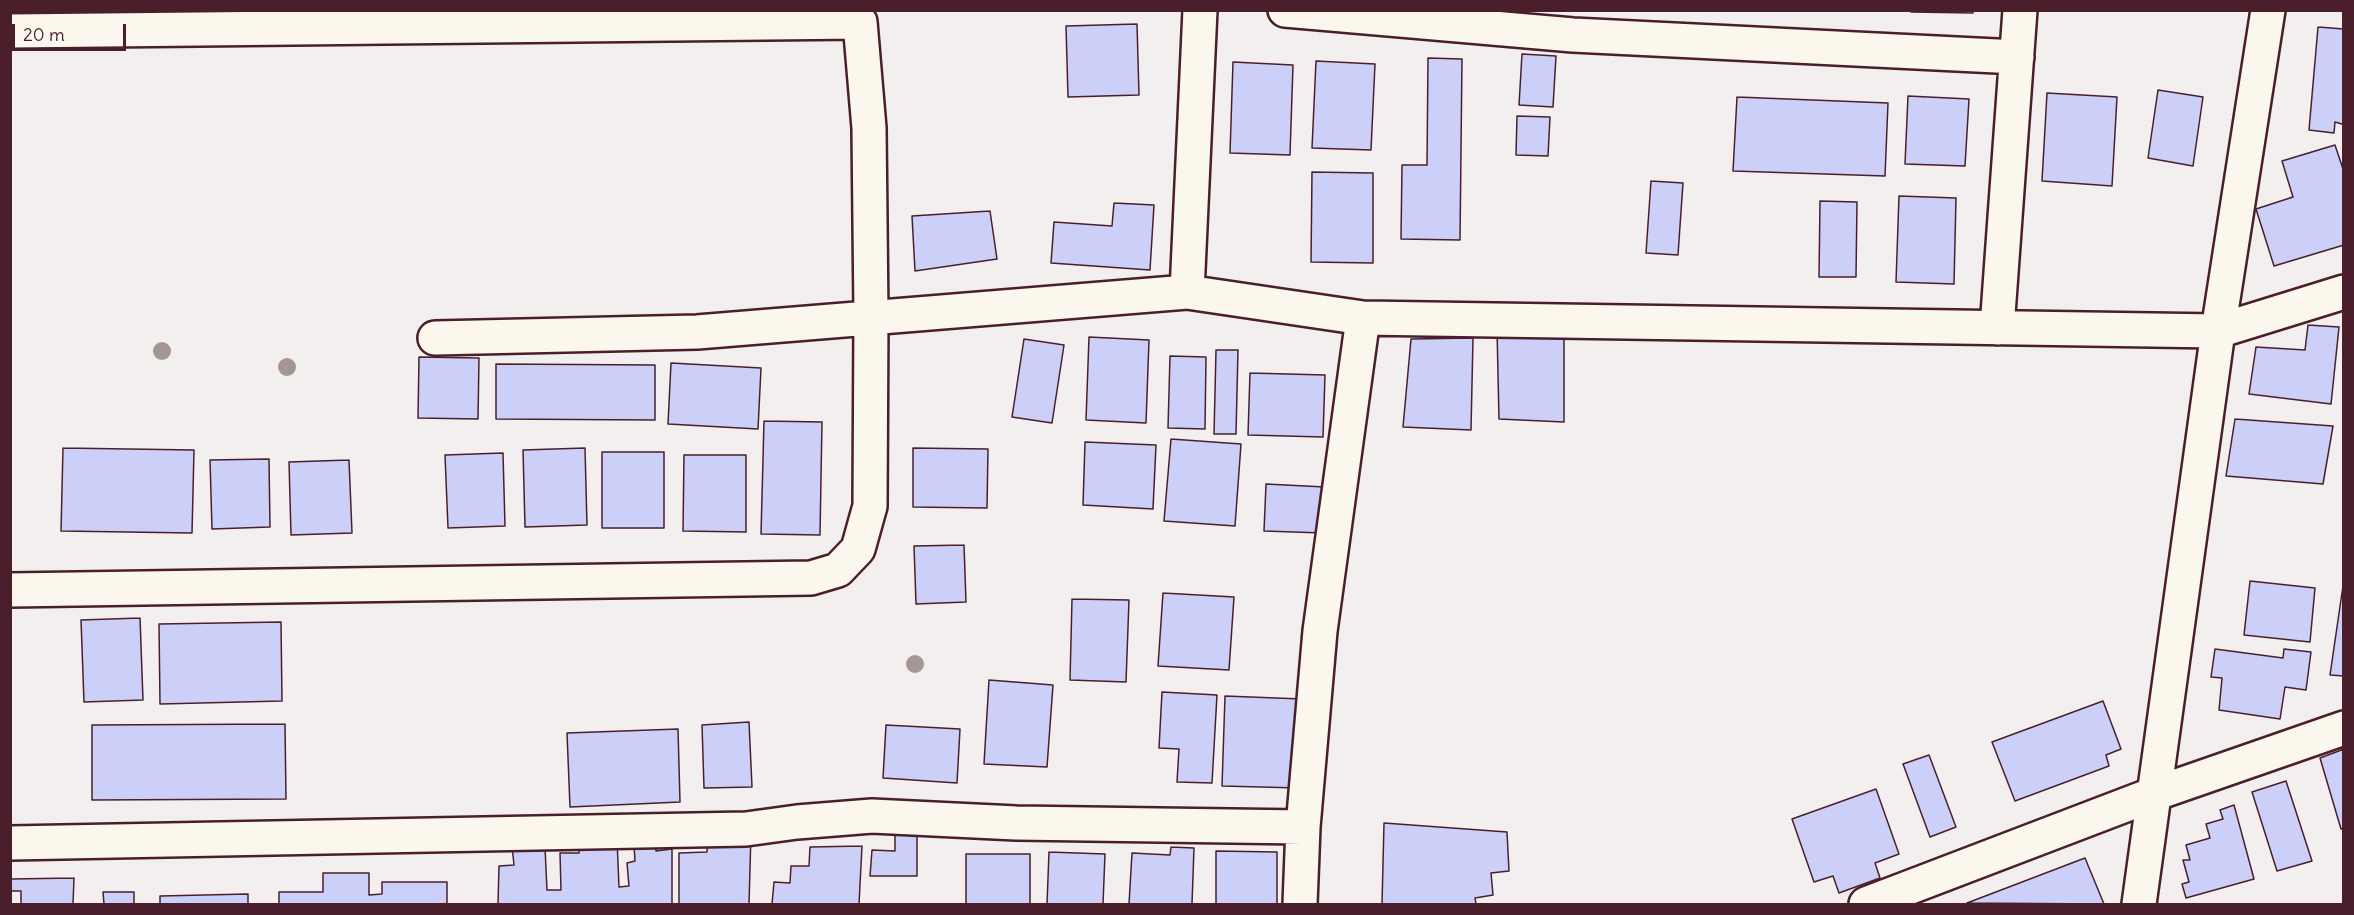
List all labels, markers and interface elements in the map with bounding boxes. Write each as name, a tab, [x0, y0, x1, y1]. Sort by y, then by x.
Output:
scale bar	[15, 12, 129, 50]
text: 20 m	[23, 23, 65, 46]

